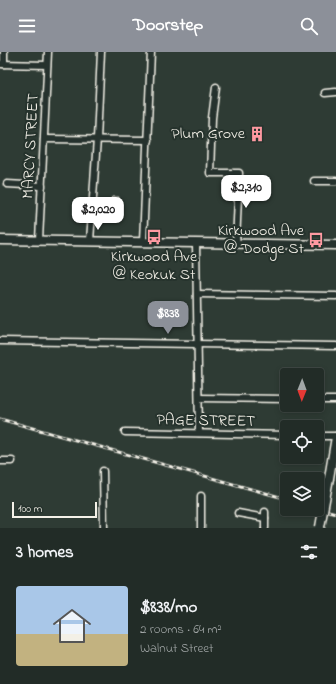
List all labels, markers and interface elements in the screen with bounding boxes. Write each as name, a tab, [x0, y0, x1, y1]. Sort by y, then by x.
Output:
text: Doorstep	[133, 13, 203, 39]
icon: menu	[16, 15, 38, 37]
icon: search	[298, 15, 320, 37]
street label: MARCY STREET	[16, 93, 46, 199]
place label: Plum Grove	[171, 122, 246, 146]
building icon: Plum Grove	[248, 125, 266, 143]
pin: $2,310	[213, 175, 279, 209]
text: $2,310	[230, 178, 262, 197]
pin: $2,020	[65, 197, 131, 231]
text: $2,020	[81, 200, 115, 219]
place label: Kirkwood Ave @ Dodge St	[218, 219, 305, 261]
bus stop icon: Kirkwood Ave @ Keokuk St	[145, 228, 163, 246]
bus stop icon: Kirkwood Ave @ Dodge St	[307, 231, 325, 249]
place label: Kirkwood Ave @ Keokuk St	[111, 245, 198, 287]
pin: $838	[144, 301, 192, 335]
text: $838	[157, 304, 179, 323]
north arrow	[280, 368, 324, 412]
map controls	[280, 368, 324, 516]
street label: PAGE STREET	[156, 408, 256, 434]
button: locate	[280, 420, 324, 464]
button: layers	[280, 472, 324, 516]
scale bar	[12, 500, 97, 519]
text: 100 m	[18, 501, 42, 517]
text: 3 homes	[16, 540, 74, 565]
icon: filters	[298, 541, 320, 563]
text: $838/mo	[140, 595, 197, 620]
icon: home	[48, 602, 96, 650]
text: 2 rooms · 64 m²	[140, 620, 222, 639]
text: Walnut Street	[140, 639, 213, 658]

